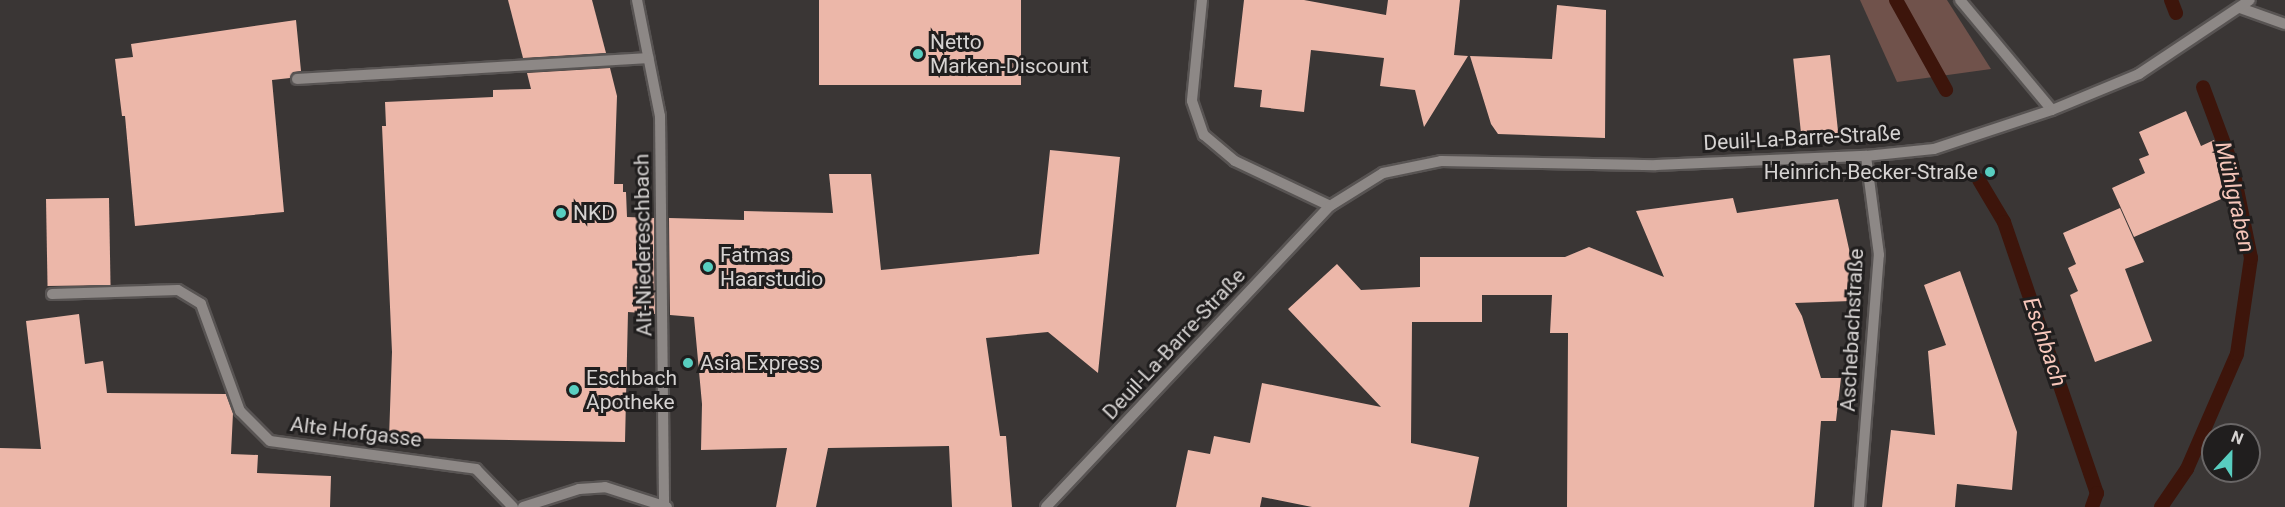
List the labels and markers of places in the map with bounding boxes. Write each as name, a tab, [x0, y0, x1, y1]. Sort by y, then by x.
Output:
place label: Netto Marken-Discount	[930, 29, 1089, 79]
marker: Netto Marken-Discount	[911, 47, 925, 61]
place label: Heinrich-Becker-Straße	[1764, 159, 1978, 185]
marker: Heinrich-Becker-Straße	[1983, 165, 1997, 179]
place label: NKD	[573, 200, 615, 226]
marker: NKD	[554, 206, 568, 220]
place label: Fatmas Haarstudio	[720, 242, 823, 292]
marker: Fatmas Haarstudio	[701, 260, 715, 274]
place label: Asia Express	[700, 350, 820, 376]
marker: Asia Express	[681, 356, 695, 370]
place label: Eschbach Apotheke	[586, 365, 677, 415]
marker: Eschbach Apotheke	[567, 383, 581, 397]

